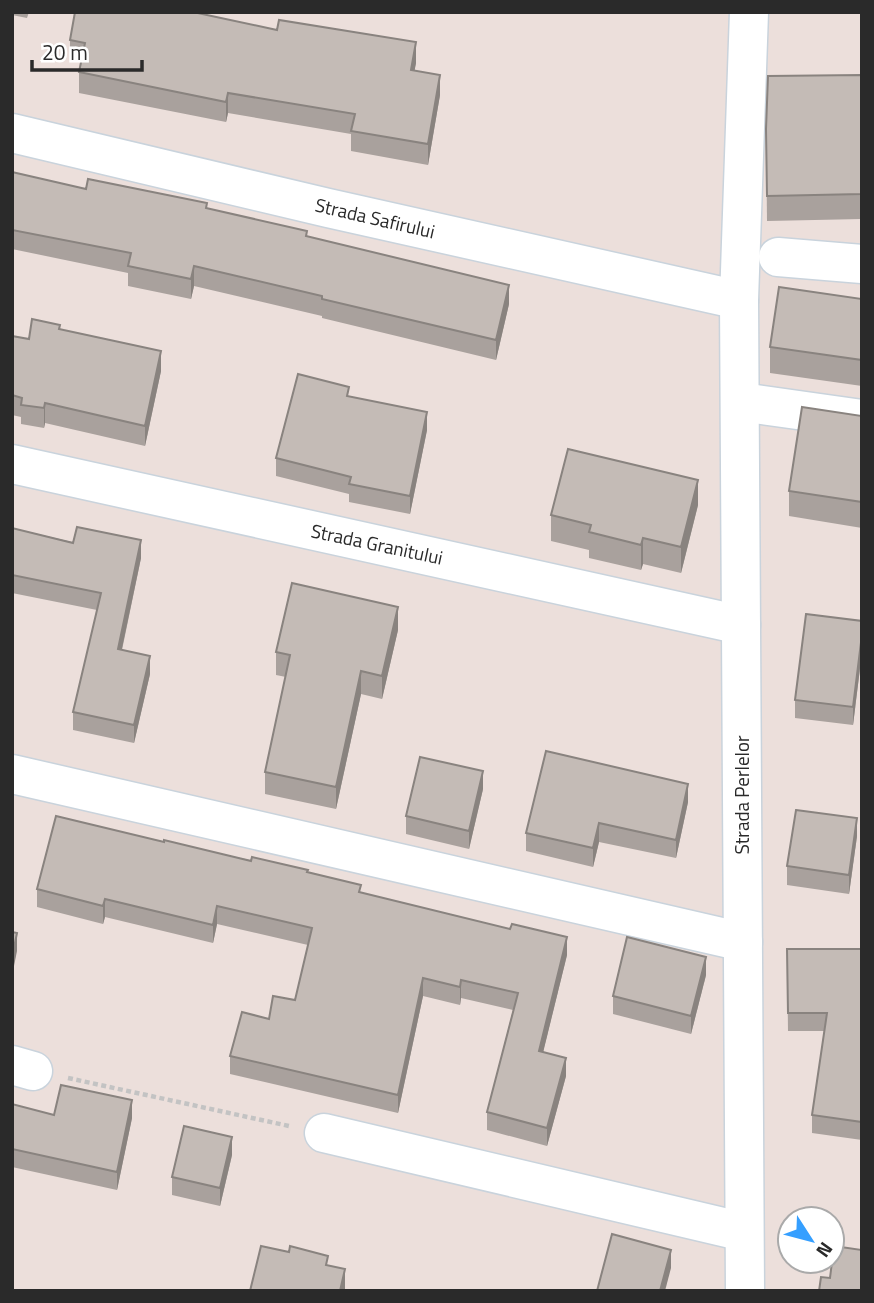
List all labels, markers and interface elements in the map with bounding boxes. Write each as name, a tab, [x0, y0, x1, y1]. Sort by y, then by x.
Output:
scale bar	[32, 28, 142, 72]
text: 20 m	[42, 36, 88, 68]
street label: Strada Safirului	[312, 190, 438, 245]
street label: Strada Granitului	[308, 515, 446, 572]
street label: Strada Perlelor	[727, 735, 756, 854]
north arrow	[776, 1205, 846, 1275]
text: N	[810, 1236, 841, 1264]

